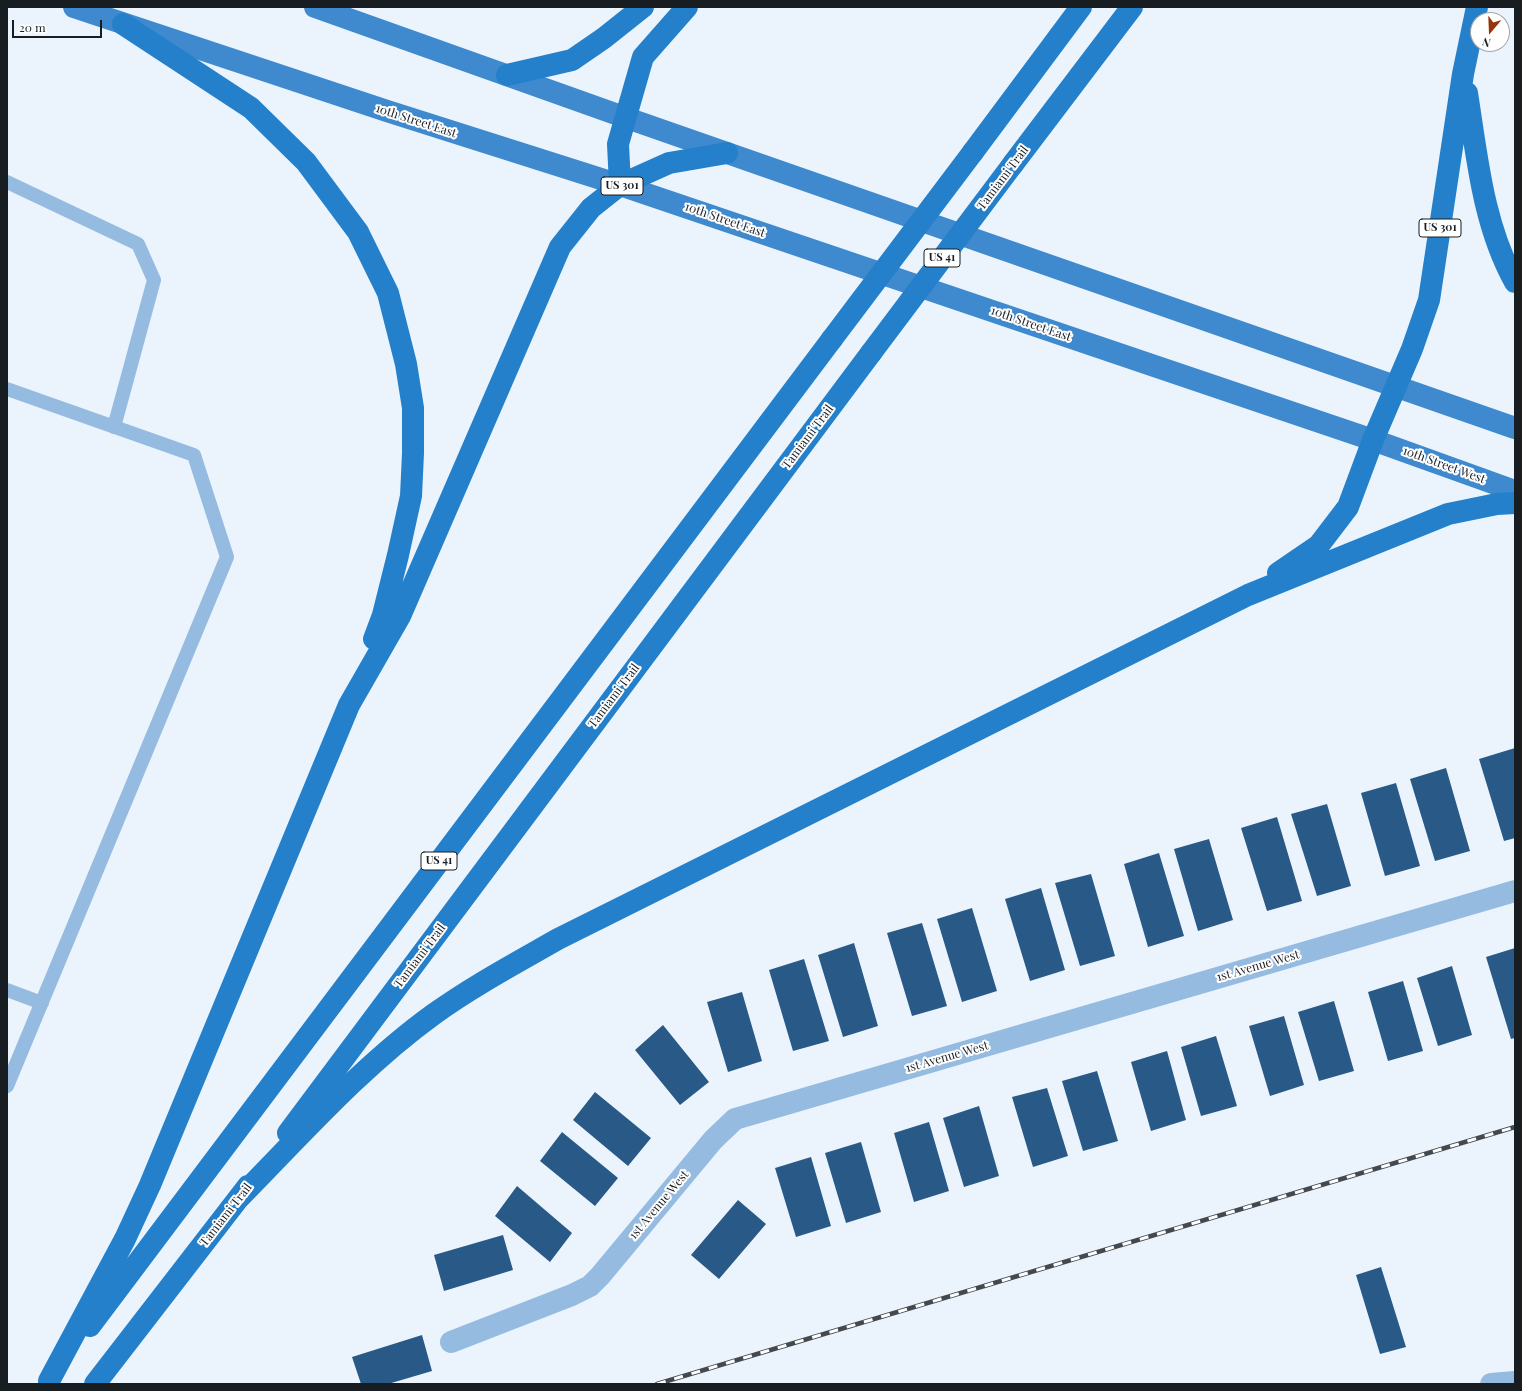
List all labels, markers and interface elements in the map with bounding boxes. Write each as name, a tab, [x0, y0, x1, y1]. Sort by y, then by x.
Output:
scale bar	[14, 12, 104, 38]
north arrow	[1470, 12, 1510, 52]
text: 20 m	[19, 19, 46, 35]
text: N	[1480, 34, 1492, 51]
street label: 10th Street East	[374, 101, 458, 141]
street label: Tamiami Trail	[974, 143, 1032, 213]
road number: US 301	[601, 177, 643, 195]
street label: 10th Street East	[683, 200, 767, 240]
road number: US 301	[1419, 219, 1461, 237]
road number: US 41	[924, 249, 960, 267]
street label: 10th Street East	[989, 304, 1073, 344]
street label: Tamiami Trail	[779, 402, 837, 472]
street label: 10th Street West	[1401, 443, 1487, 487]
street label: Tamiami Trail	[585, 661, 643, 731]
road number: US 41	[421, 852, 457, 870]
street label: Tamiami Trail	[391, 921, 449, 991]
street label: 1st Avenue West	[1215, 947, 1301, 985]
street label: 1st Avenue West	[904, 1038, 990, 1076]
street label: 1st Avenue West	[626, 1168, 692, 1242]
street label: Tamiami Trail	[197, 1181, 255, 1249]

